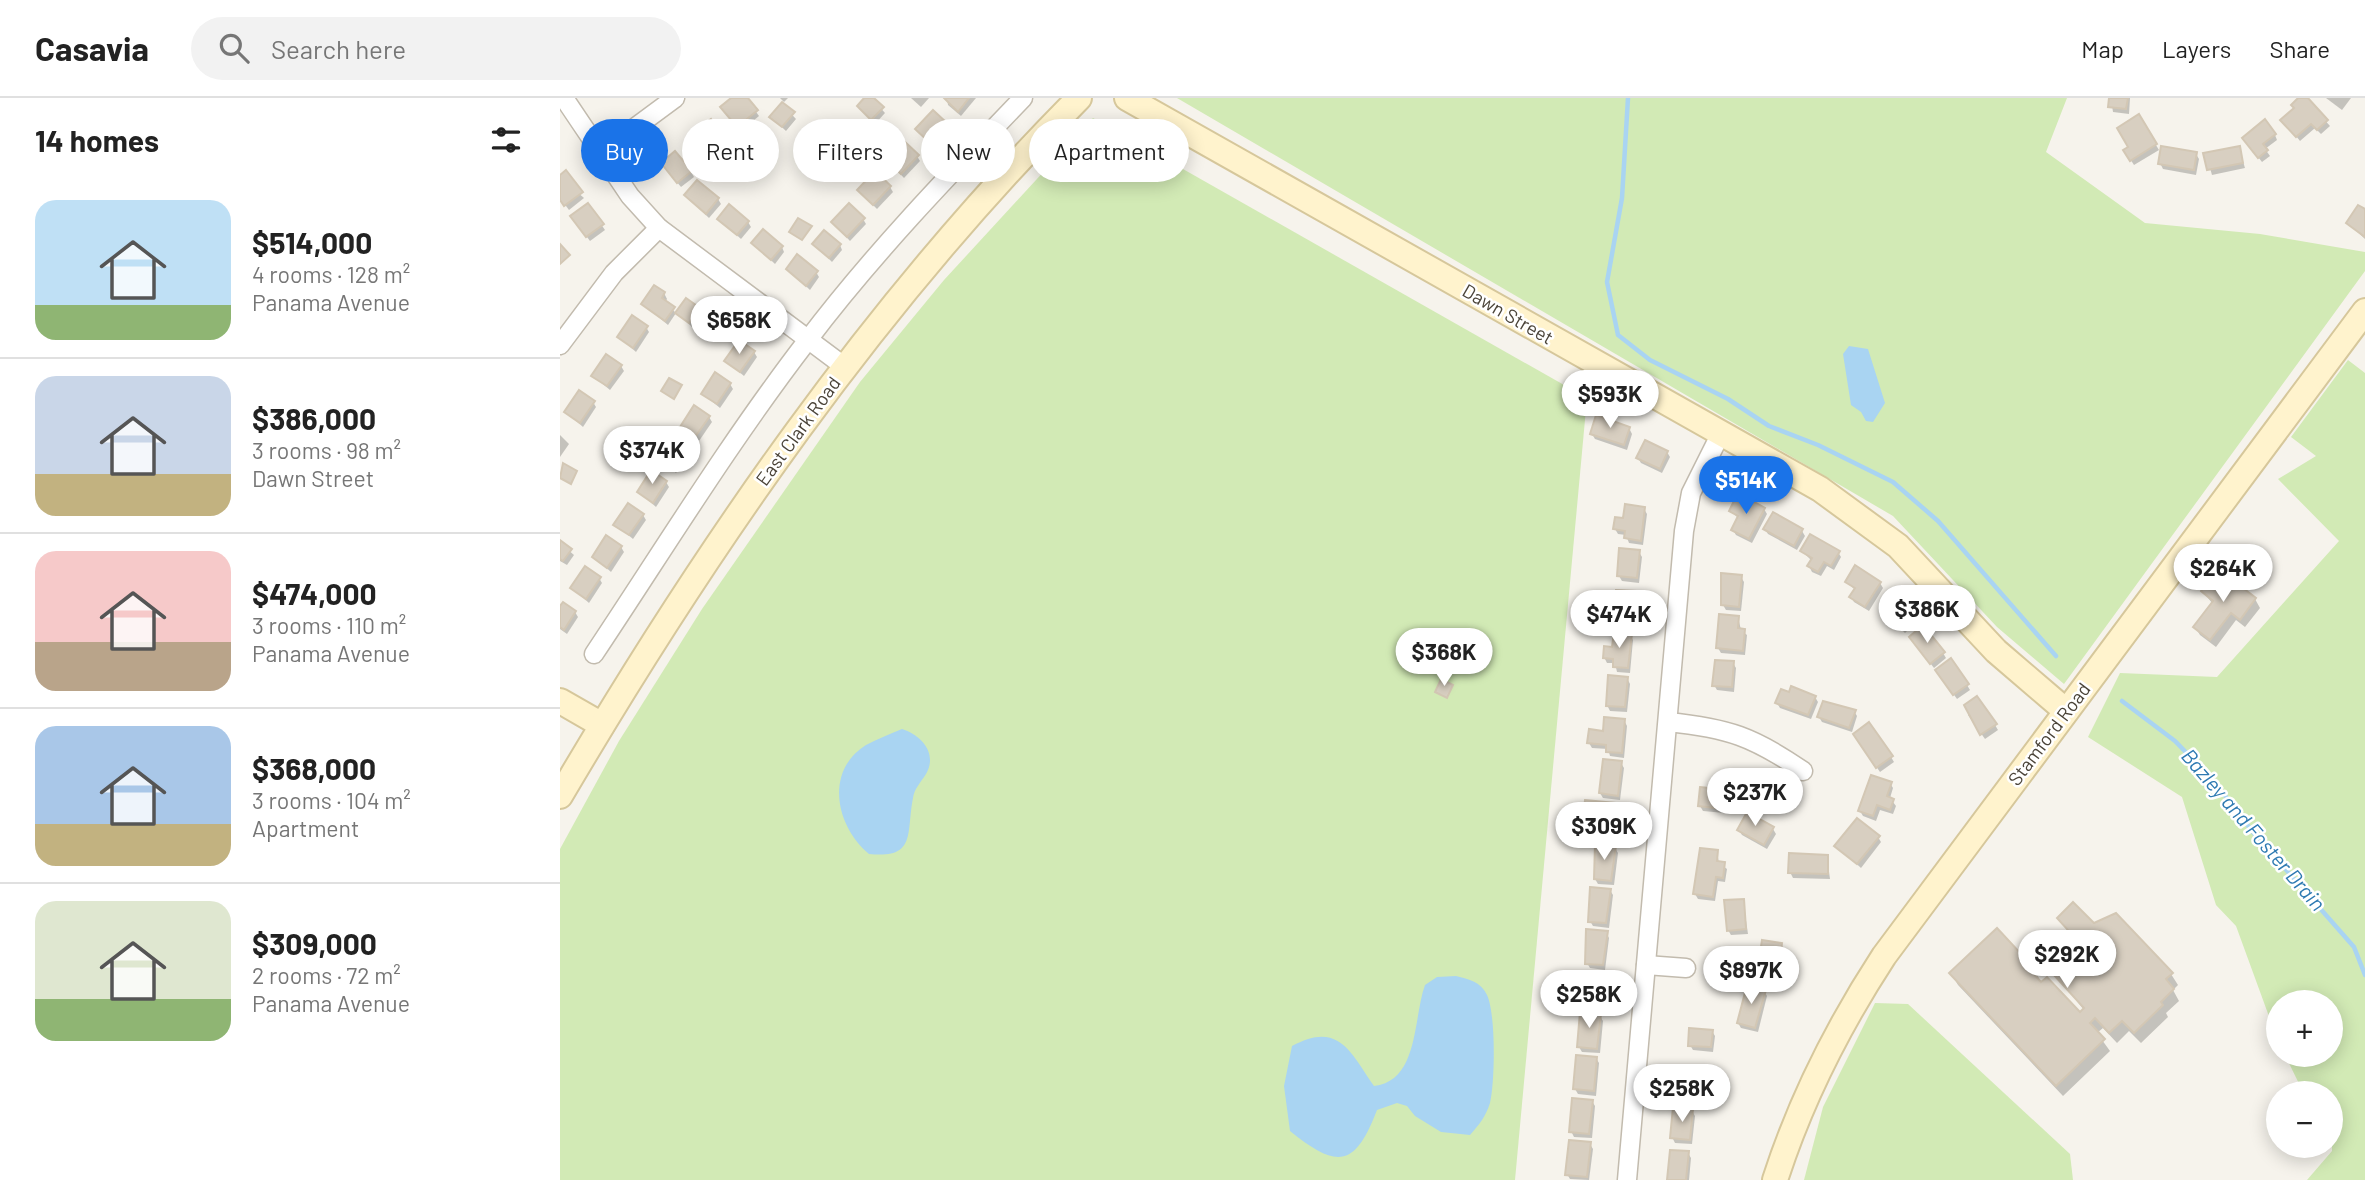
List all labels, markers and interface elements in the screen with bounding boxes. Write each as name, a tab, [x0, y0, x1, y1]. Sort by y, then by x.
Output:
search box	[191, 17, 681, 80]
text: Casavia	[35, 28, 149, 68]
icon: search	[215, 29, 253, 67]
text: Search here	[271, 33, 406, 64]
text: Map	[2081, 34, 2124, 63]
text: Layers	[2162, 34, 2231, 63]
text: Share	[2269, 34, 2330, 63]
chip: Buy	[581, 119, 668, 182]
chip: Rent	[682, 119, 779, 182]
chip: Filters	[793, 119, 907, 182]
chip: New	[921, 119, 1015, 182]
chip: Apartment	[1029, 119, 1189, 182]
icon: filters	[487, 121, 525, 159]
text: 14 homes	[35, 122, 159, 158]
text: $514,000	[252, 224, 372, 260]
icon: home	[91, 228, 175, 312]
text: 4 rooms · 128 m²	[252, 260, 410, 288]
street label: Dawn Street	[1459, 278, 1558, 349]
text: Panama Avenue	[252, 288, 410, 316]
pin: $658K	[690, 296, 788, 356]
text: $658K	[707, 305, 771, 333]
pin: $593K	[1561, 370, 1659, 430]
street label: East Clark Road	[750, 372, 845, 490]
text: $593K	[1578, 379, 1642, 407]
text: $386,000	[252, 400, 376, 436]
icon: home	[91, 404, 175, 488]
pin: $374K	[603, 426, 701, 486]
text: $374K	[619, 435, 685, 463]
text: 3 rooms · 98 m²	[252, 436, 401, 464]
pin: $514K	[1697, 456, 1795, 516]
text: Dawn Street	[252, 464, 374, 492]
text: $514K	[1715, 465, 1777, 493]
pin: $264K	[2174, 545, 2272, 604]
text: $264K	[2190, 553, 2256, 581]
text: $474,000	[252, 575, 377, 611]
icon: home	[91, 579, 175, 663]
pin: $386K	[1878, 586, 1976, 645]
pin: $474K	[1570, 590, 1668, 650]
text: $386K	[1895, 594, 1959, 622]
text: $474K	[1586, 599, 1652, 627]
text: 3 rooms · 110 m²	[252, 611, 406, 639]
pin: $368K	[1395, 628, 1493, 688]
text: $368K	[1412, 637, 1476, 665]
text: Panama Avenue	[252, 639, 410, 667]
street label: Stamford Road	[2003, 678, 2095, 790]
water label: Bazley and Foster Drain	[2177, 743, 2331, 915]
text: $368,000	[252, 750, 376, 786]
icon: home	[91, 754, 175, 838]
pin: $237K	[1706, 768, 1804, 828]
text: $237K	[1723, 777, 1787, 805]
text: 3 rooms · 104 m²	[252, 786, 411, 814]
pin: $309K	[1555, 802, 1653, 862]
text: $309K	[1571, 811, 1637, 839]
text: Apartment	[252, 814, 359, 842]
text: $309,000	[252, 925, 377, 961]
icon: home	[91, 929, 175, 1013]
pin: $292K	[2018, 930, 2116, 990]
text: $292K	[2034, 939, 2100, 967]
pin: $897K	[1702, 946, 1800, 1006]
text: $897K	[1719, 955, 1783, 983]
text: 2 rooms · 72 m²	[252, 961, 401, 989]
pin: $258K	[1540, 970, 1638, 1030]
text: $258K	[1556, 979, 1622, 1007]
text: Panama Avenue	[252, 989, 410, 1017]
map controls	[2266, 990, 2343, 1158]
button: +	[2266, 990, 2343, 1067]
pin: $258K	[1633, 1065, 1731, 1124]
text: $258K	[1649, 1073, 1715, 1101]
button: −	[2266, 1081, 2343, 1158]

